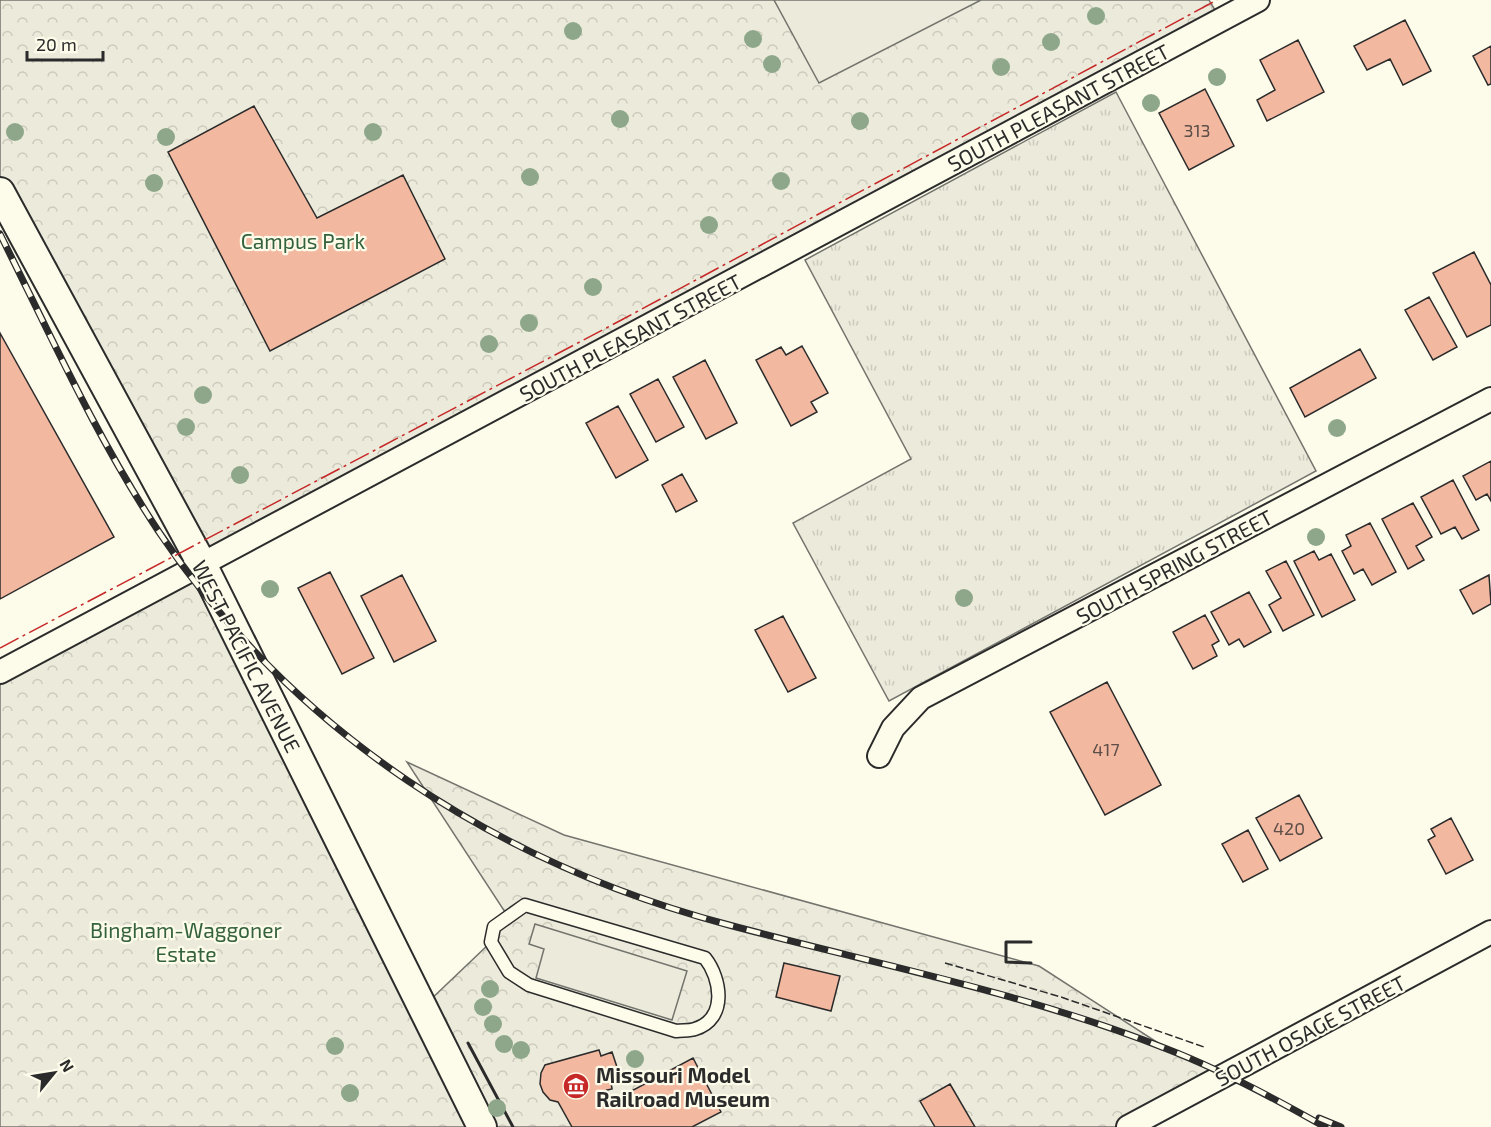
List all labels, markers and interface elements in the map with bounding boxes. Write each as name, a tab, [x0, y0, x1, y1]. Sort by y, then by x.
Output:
scale bar	[27, 24, 104, 62]
text: 20 m	[36, 33, 77, 55]
street label: SOUTH PLEASANT STREET	[943, 38, 1173, 176]
house number: 313	[1183, 119, 1211, 141]
park label: Campus Park	[241, 228, 365, 253]
street label: SOUTH PLEASANT STREET	[515, 268, 745, 406]
street label: SOUTH SPRING STREET	[1072, 504, 1276, 628]
street label: WEST PACIFIC AVENUE	[188, 556, 306, 756]
house number: 417	[1092, 738, 1120, 760]
house number: 420	[1273, 817, 1305, 839]
park label: Bingham-Waggoner Estate	[90, 917, 282, 966]
street label: SOUTH OSAGE STREET	[1211, 969, 1409, 1091]
north arrow	[24, 1043, 84, 1103]
text: N	[56, 1055, 79, 1075]
place label: Missouri Model Railroad Museum	[596, 1062, 770, 1111]
museum icon: Missouri Model Railroad Museum	[561, 1071, 591, 1101]

